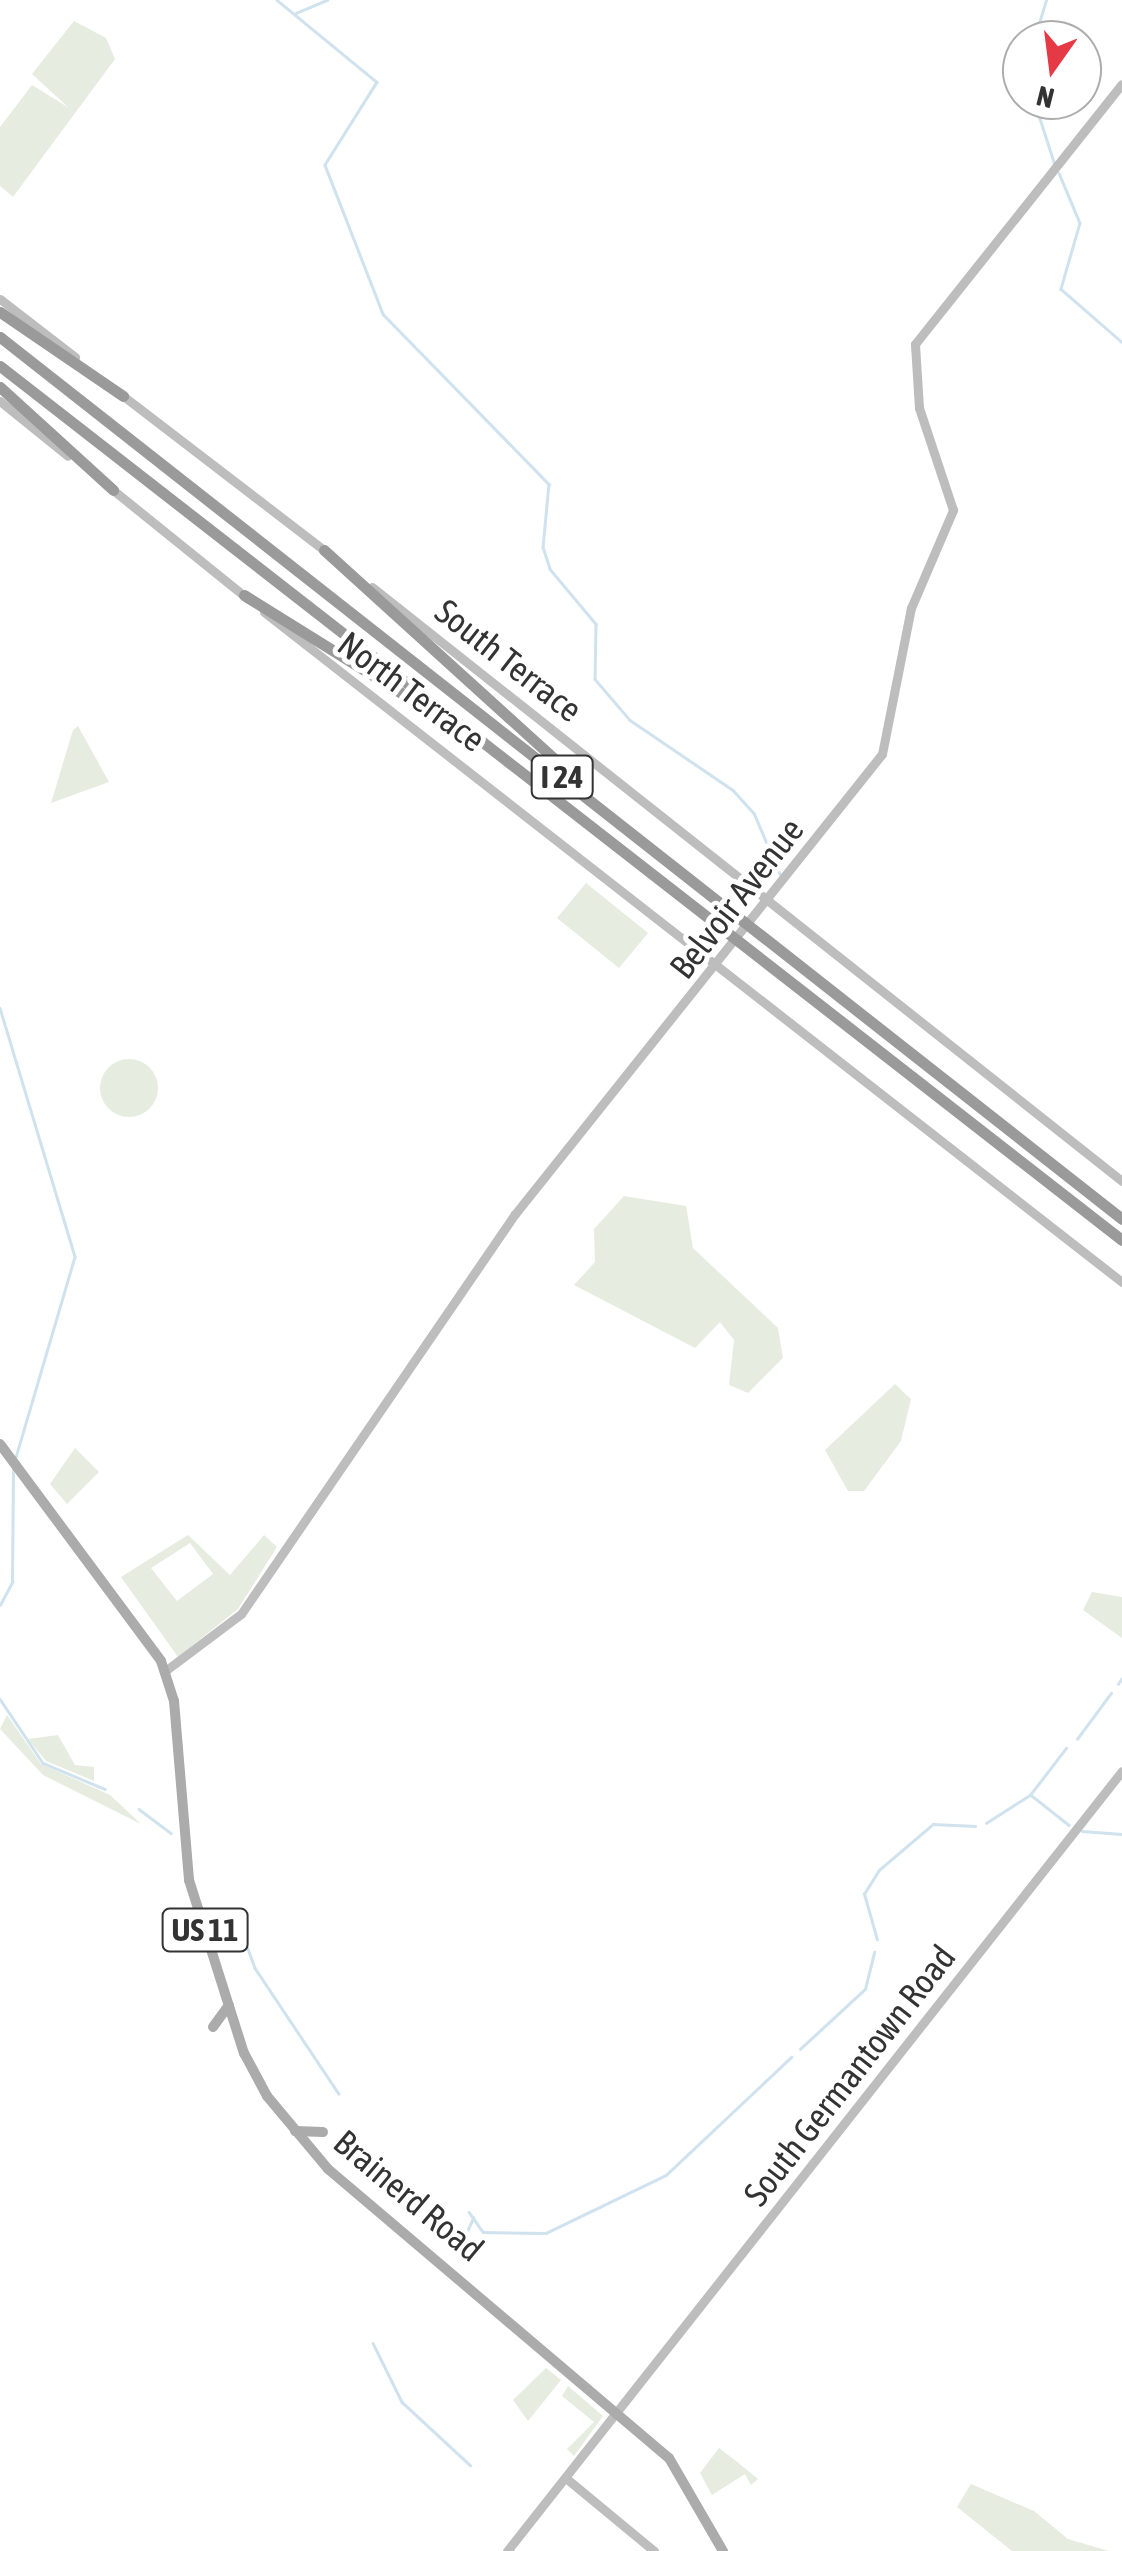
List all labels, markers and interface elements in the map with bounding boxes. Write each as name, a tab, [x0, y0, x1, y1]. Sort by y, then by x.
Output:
north arrow	[1002, 20, 1102, 120]
text: N	[1033, 80, 1057, 115]
street label: South Terrace	[427, 590, 591, 730]
street label: North Terrace	[330, 622, 494, 760]
road number: I 24	[530, 750, 594, 804]
street label: Belvoir Avenue	[660, 809, 812, 987]
road number: US 11	[160, 1903, 250, 1957]
street label: South Germantown Road	[734, 1937, 964, 2213]
street label: Brainerd Road	[326, 2120, 492, 2270]

